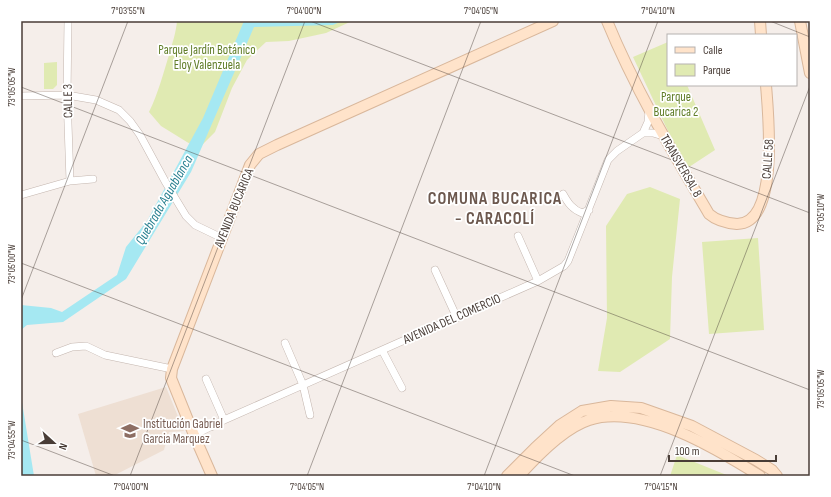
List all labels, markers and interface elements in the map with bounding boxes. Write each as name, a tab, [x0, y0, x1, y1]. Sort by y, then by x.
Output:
text: 7°03'55"N	[111, 5, 145, 17]
text: 7°04'00"N	[287, 5, 321, 17]
text: 7°04'05"N	[464, 5, 498, 17]
text: 7°04'10"N	[641, 5, 675, 17]
legend	[667, 34, 797, 86]
park label: Parque Jardín Botánico Eloy Valenzuela	[158, 42, 256, 73]
text: Calle	[703, 43, 723, 58]
text: Parque	[703, 63, 731, 78]
text: 73°05'05"W	[6, 67, 18, 107]
street label: CALLE 3	[60, 84, 76, 118]
park label: Parque Bucarica 2	[654, 89, 698, 120]
street label: TRANSVERSAL 8	[657, 132, 706, 201]
street label: CALLE 58	[759, 138, 777, 179]
water label: Quebrada Aguablanca	[131, 152, 197, 248]
street label: AVENIDA BUCARICA	[210, 166, 257, 251]
district label: COMUNA BUCARICA - CARACOLÍ	[428, 189, 562, 229]
text: 73°05'10"W	[815, 193, 827, 232]
text: 73°05'00"W	[6, 244, 18, 284]
street label: AVENIDA DEL COMERCIO	[400, 290, 503, 348]
text: 73°05'05"W	[815, 369, 827, 409]
place label: Institución Gabriel Garcia Marquez	[143, 416, 223, 447]
text: 73°04'55"W	[6, 420, 18, 459]
school or university icon: Institución Gabriel Garcia Marquez	[120, 421, 140, 441]
north arrow	[34, 423, 74, 463]
scale bar	[669, 437, 776, 463]
text: N	[56, 441, 70, 452]
text: 100 m	[675, 444, 700, 459]
text: 7°04'00"N	[114, 481, 148, 493]
text: 7°04'05"N	[290, 481, 324, 493]
text: 7°04'10"N	[467, 481, 501, 493]
text: 7°04'15"N	[644, 481, 678, 493]

